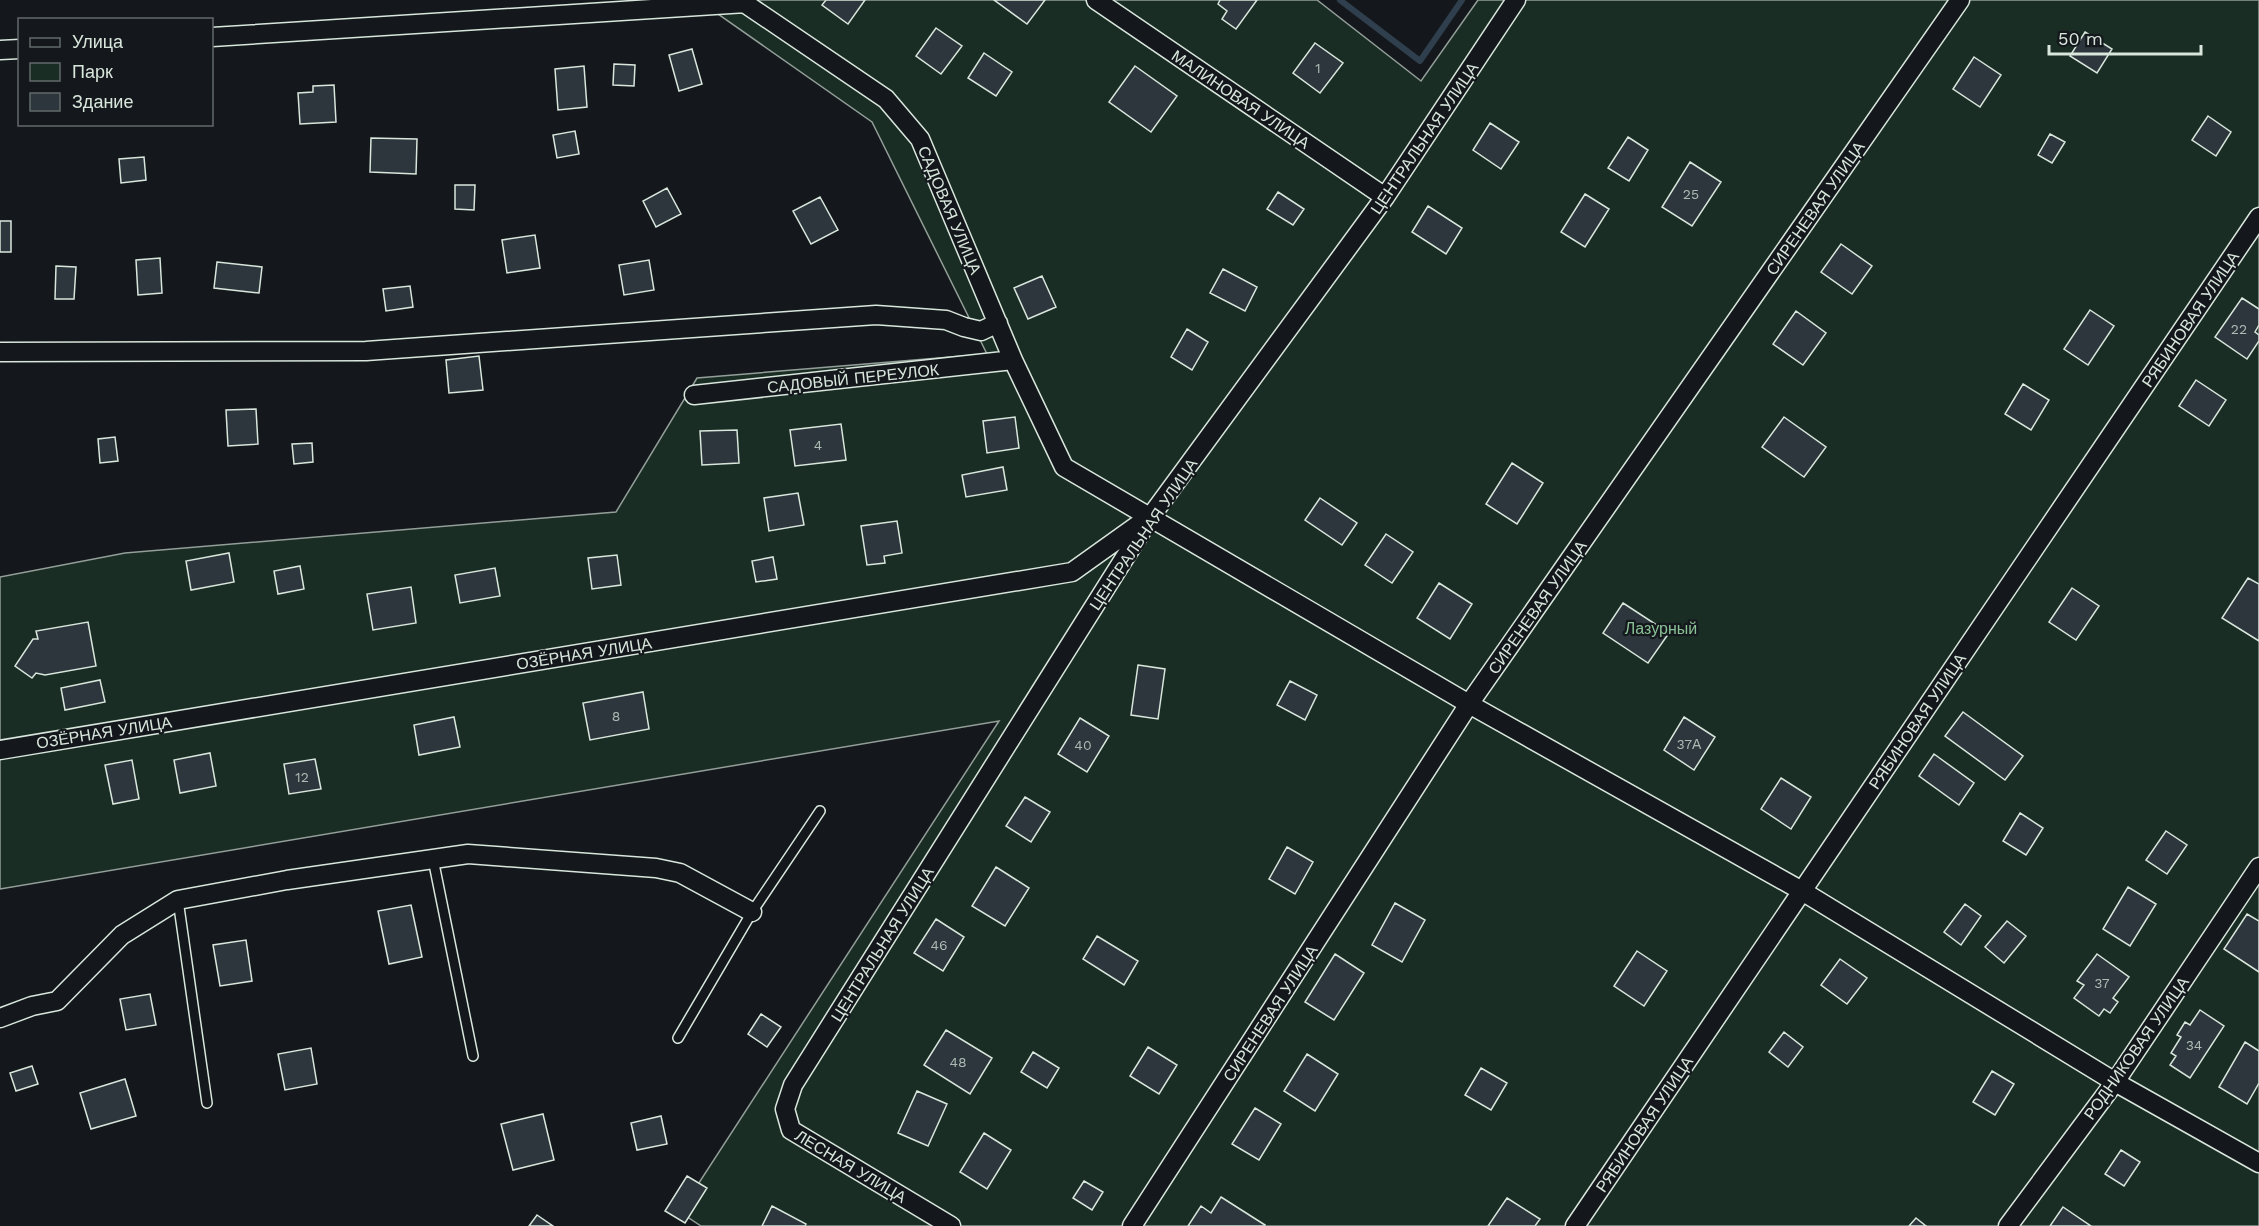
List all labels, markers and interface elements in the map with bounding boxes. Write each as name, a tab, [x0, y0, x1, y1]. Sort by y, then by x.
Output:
legend	[18, 18, 213, 126]
scale bar	[2049, 18, 2200, 56]
text: 50 m	[2058, 28, 2103, 49]
text: Улица	[72, 31, 124, 52]
street label: МАЛИНОВАЯ УЛИЦА	[1168, 46, 1314, 153]
street label: ЦЕНТРАЛЬНАЯ УЛИЦА	[1367, 59, 1482, 218]
house number: 1	[1315, 60, 1321, 76]
text: Парк	[72, 61, 113, 82]
text: Здание	[72, 91, 133, 112]
street label: СИРЕНЕВАЯ УЛИЦА	[1762, 138, 1869, 279]
street label: САДОВАЯ УЛИЦА	[914, 143, 985, 278]
house number: 25	[1683, 186, 1699, 202]
street label: РЯБИНОВАЯ УЛИЦА	[2138, 247, 2243, 391]
house number: 22	[2231, 321, 2247, 337]
street label: САДОВЫЙ ПЕРЕУЛОК	[766, 360, 941, 397]
house number: 4	[814, 437, 822, 453]
street label: ЦЕНТРАЛЬНАЯ УЛИЦА	[1086, 455, 1201, 614]
street label: СИРЕНЕВАЯ УЛИЦА	[1484, 537, 1591, 678]
park label: Лазурный	[1625, 619, 1697, 638]
street label: ОЗЁРНАЯ УЛИЦА	[515, 633, 653, 674]
street label: РЯБИНОВАЯ УЛИЦА	[1865, 649, 1970, 793]
house number: 8	[612, 708, 620, 724]
street label: ОЗЁРНАЯ УЛИЦА	[35, 712, 173, 753]
house number: 37А	[1677, 736, 1702, 752]
house number: 40	[1074, 737, 1092, 753]
house number: 12	[295, 769, 309, 785]
street label: ЦЕНТРАЛЬНАЯ УЛИЦА	[827, 863, 938, 1025]
house number: 46	[930, 937, 948, 953]
street label: СИРЕНЕВАЯ УЛИЦА	[1219, 941, 1322, 1085]
street label: РОДНИКОВАЯ УЛИЦА	[2080, 973, 2193, 1123]
house number: 37	[2094, 975, 2110, 991]
house number: 34	[2186, 1037, 2202, 1053]
street label: РЯБИНОВАЯ УЛИЦА	[1592, 1052, 1697, 1196]
house number: 48	[949, 1054, 967, 1070]
street label: ЛЕСНАЯ УЛИЦА	[792, 1126, 910, 1207]

